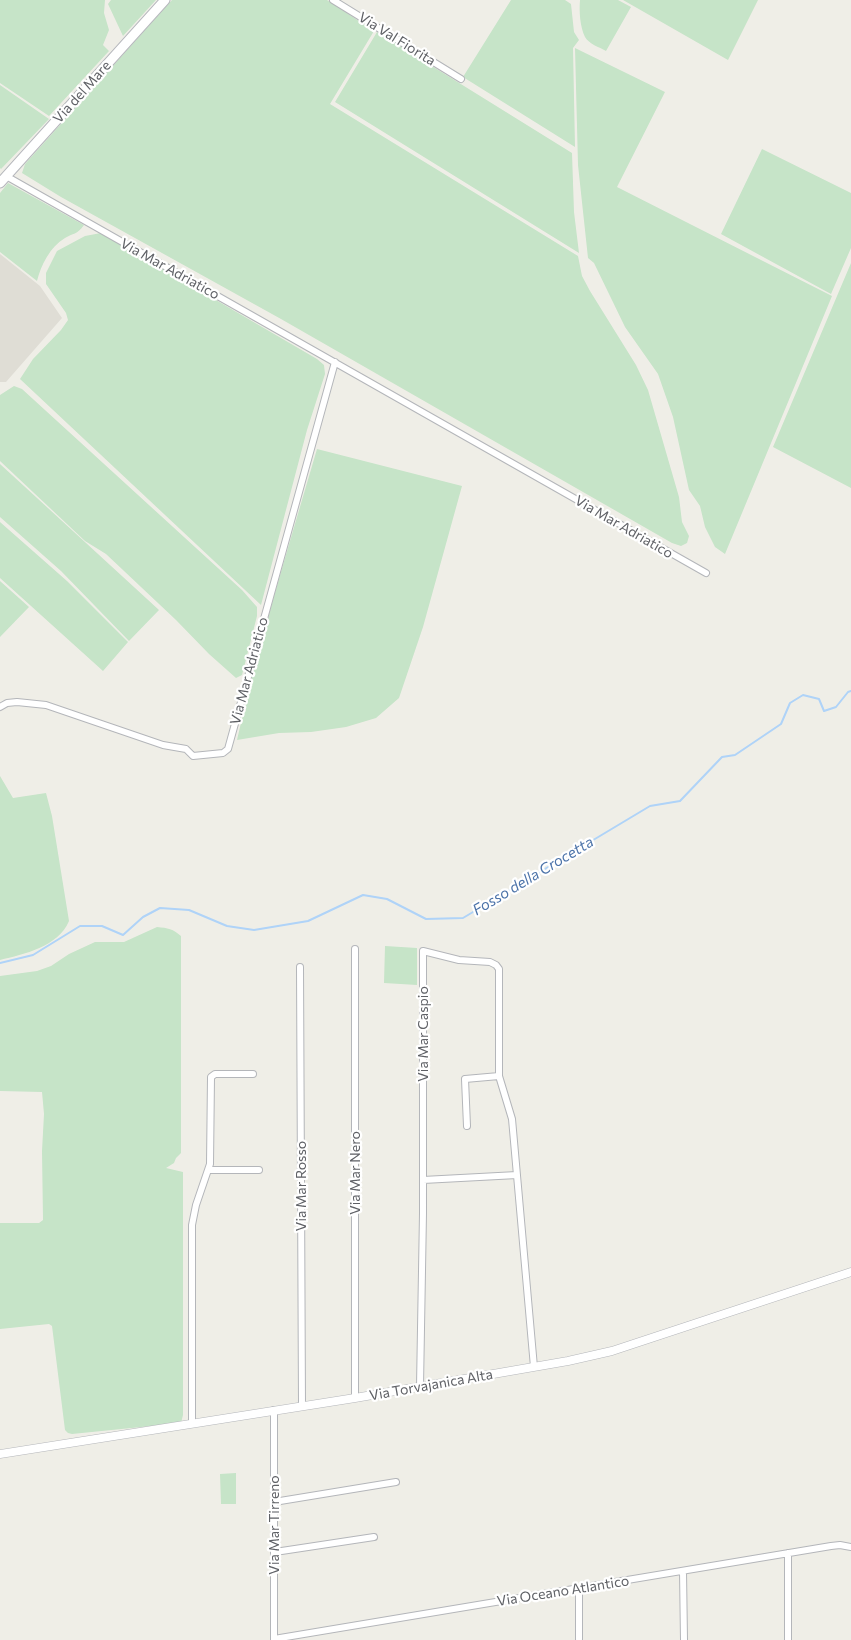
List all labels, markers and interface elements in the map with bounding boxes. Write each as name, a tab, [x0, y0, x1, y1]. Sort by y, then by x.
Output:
street label: Via Val Fiorita	[355, 9, 439, 69]
street label: Via del Mare	[50, 57, 114, 127]
street label: Via Mar Adriatico	[118, 235, 222, 303]
street label: Via Mar Adriatico	[572, 492, 676, 562]
street label: Via Mar Adriatico	[227, 615, 271, 727]
water label: Fosso della Crocetta	[469, 833, 597, 919]
street label: Via Mar Caspio	[415, 986, 431, 1082]
street label: Via Mar Nero	[347, 1131, 363, 1215]
street label: Via Mar Rosso	[293, 1141, 309, 1231]
street label: Via Torvajanica Alta	[368, 1366, 494, 1404]
street label: Via Mar Tirreno	[266, 1475, 282, 1575]
street label: Via Oceano Atlantico	[496, 1572, 630, 1610]

